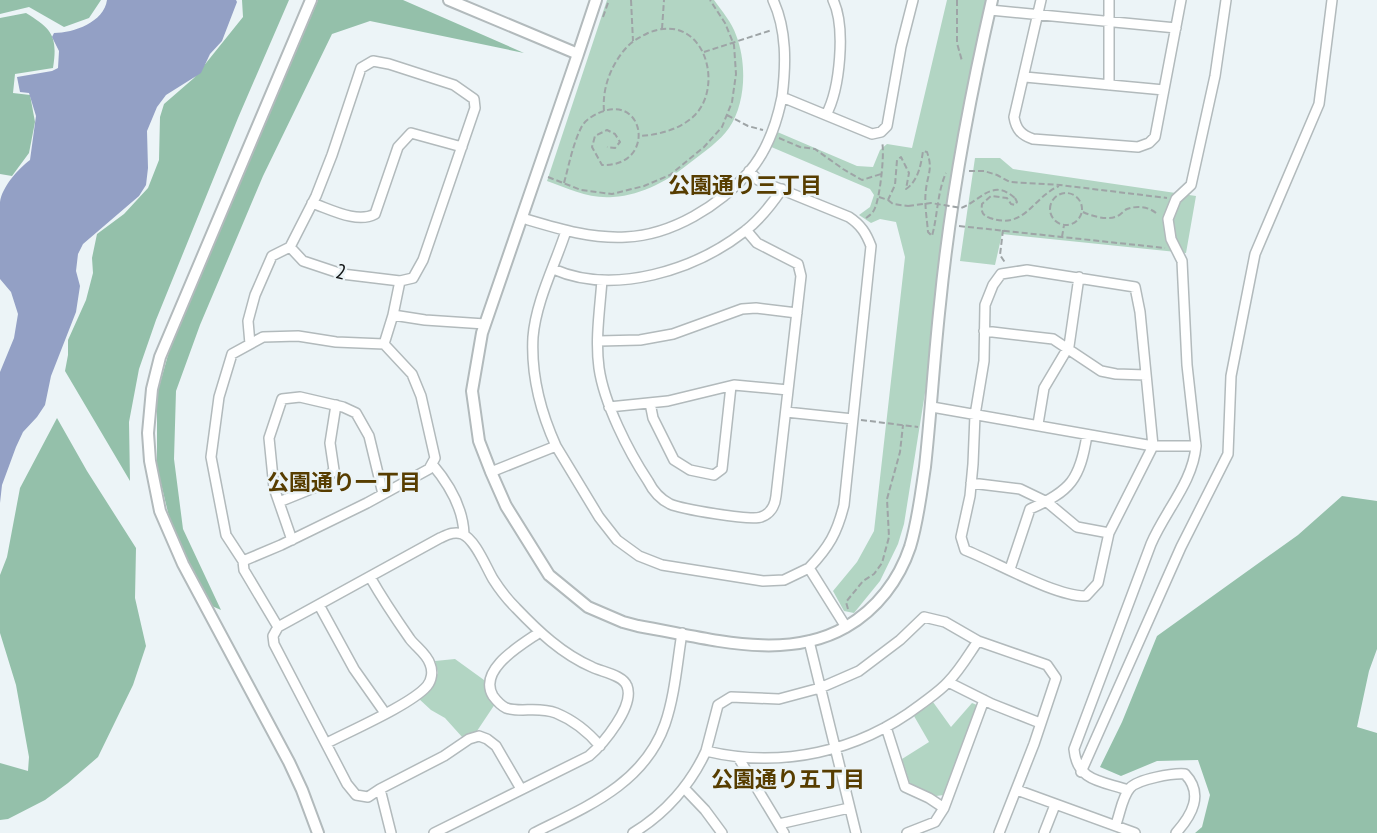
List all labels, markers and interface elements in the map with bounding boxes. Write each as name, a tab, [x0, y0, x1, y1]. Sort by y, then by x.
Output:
district label: 公園通り三丁目	[668, 171, 822, 199]
street label: 2	[333, 257, 349, 286]
district label: 公園通り一丁目	[267, 468, 421, 496]
district label: 公園通り五丁目	[711, 765, 865, 793]

